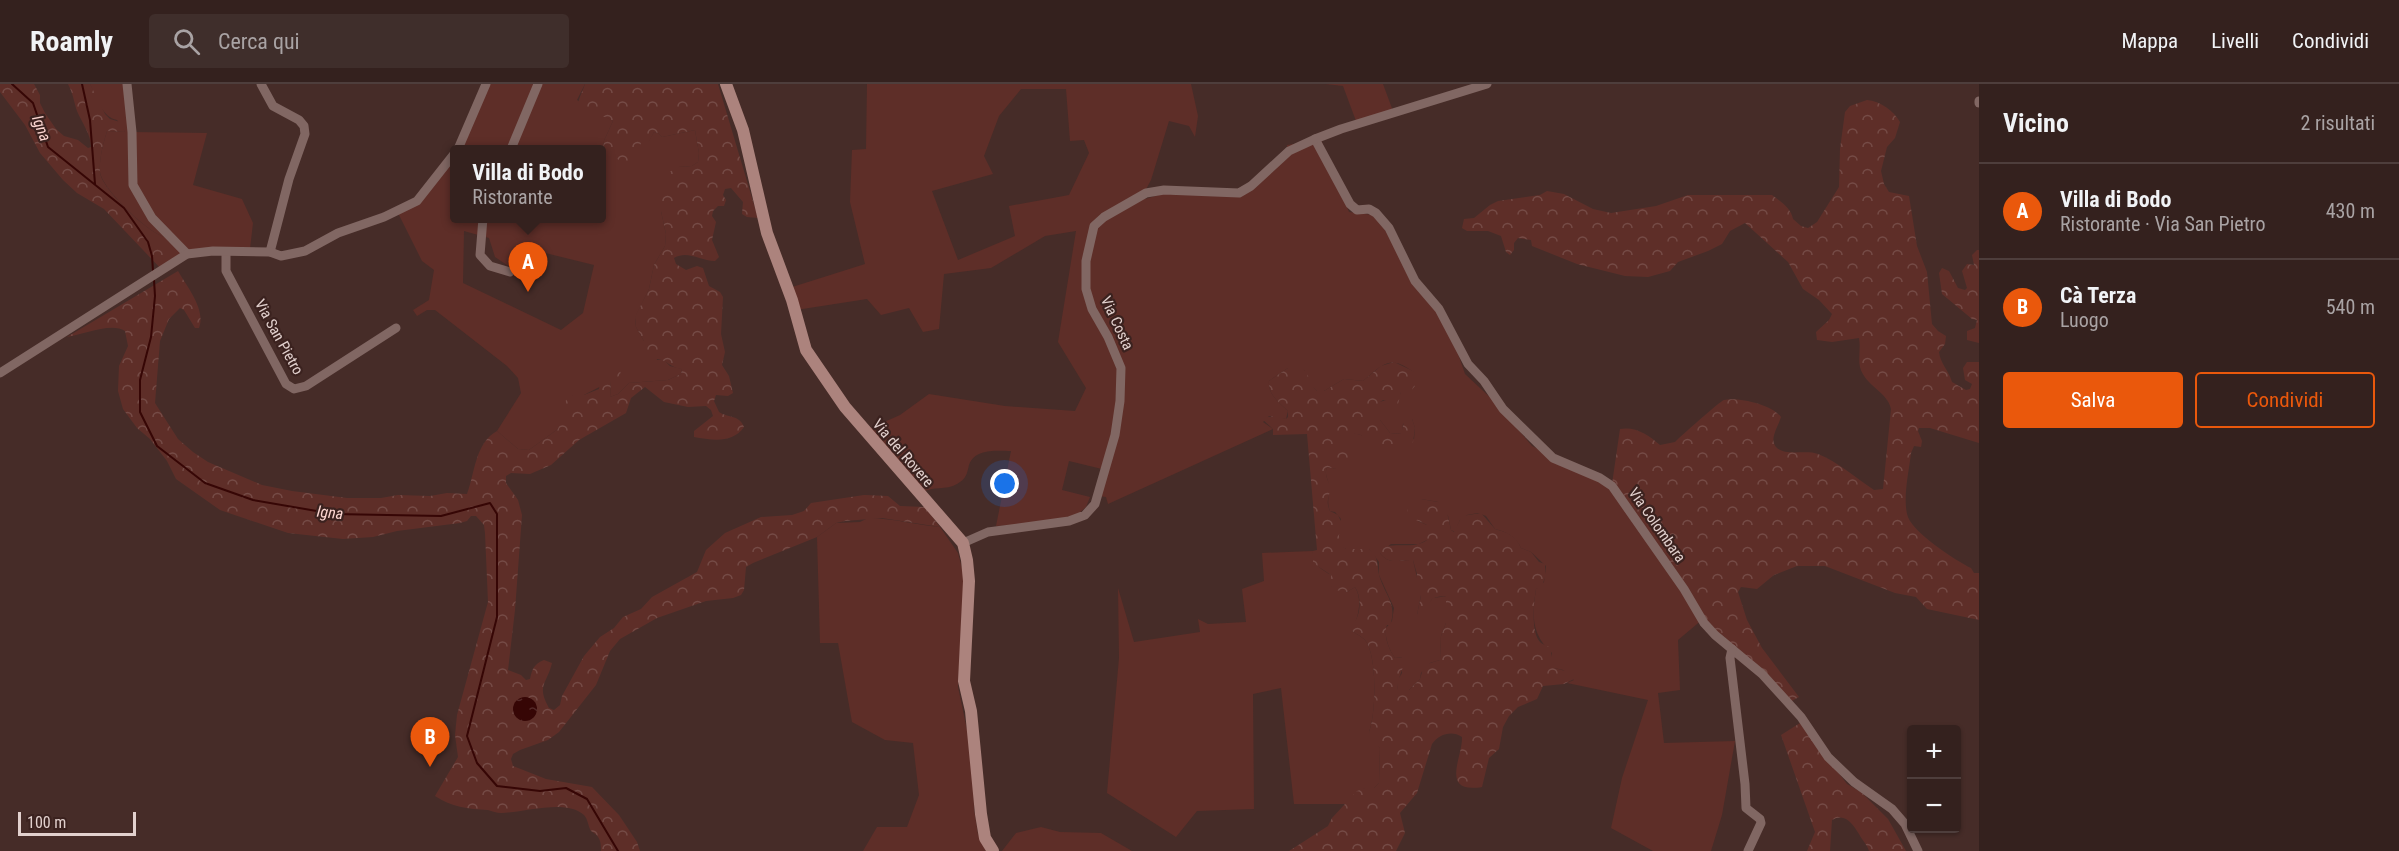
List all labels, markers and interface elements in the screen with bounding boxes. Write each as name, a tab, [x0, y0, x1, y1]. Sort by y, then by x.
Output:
search box	[149, 14, 569, 68]
text: Roamly	[30, 25, 113, 58]
icon: search	[170, 25, 203, 58]
text: Cerca qui	[218, 29, 300, 54]
text: Mappa	[2121, 29, 2178, 53]
text: Livelli	[2211, 29, 2259, 53]
text: Condividi	[2292, 29, 2369, 53]
text: Vicino	[2003, 108, 2069, 138]
text: 2 risultati	[2300, 111, 2375, 135]
water label: Igna	[28, 112, 55, 144]
popup	[450, 145, 606, 223]
text: Villa di Bodo	[472, 160, 584, 185]
text: Ristorante	[472, 185, 553, 209]
text: Villa di Bodo	[2060, 187, 2171, 212]
text: A	[2017, 199, 2028, 223]
text: 430 m	[2326, 199, 2375, 223]
text: Ristorante · Via San Pietro	[2060, 212, 2266, 236]
pin: A	[508, 242, 548, 292]
text: Cà Terza	[2060, 283, 2136, 308]
street label: Via Costa	[1097, 293, 1137, 353]
text: B	[2017, 295, 2028, 319]
text: 540 m	[2326, 295, 2375, 319]
street label: Via San Pietro	[251, 296, 307, 378]
text: Luogo	[2060, 308, 2109, 332]
button: Salva	[2003, 372, 2183, 428]
button: Condividi	[2195, 372, 2375, 428]
street label: Via del Rovere	[869, 415, 937, 491]
your location	[990, 469, 1019, 498]
street label: Via Colombara	[1625, 484, 1689, 566]
water label: Igna	[316, 502, 344, 523]
pin: B	[410, 718, 450, 767]
map controls	[1907, 725, 1961, 833]
button: +	[1907, 725, 1961, 779]
button: −	[1907, 779, 1961, 833]
scale bar	[18, 809, 136, 836]
text: 100 m	[27, 813, 66, 832]

